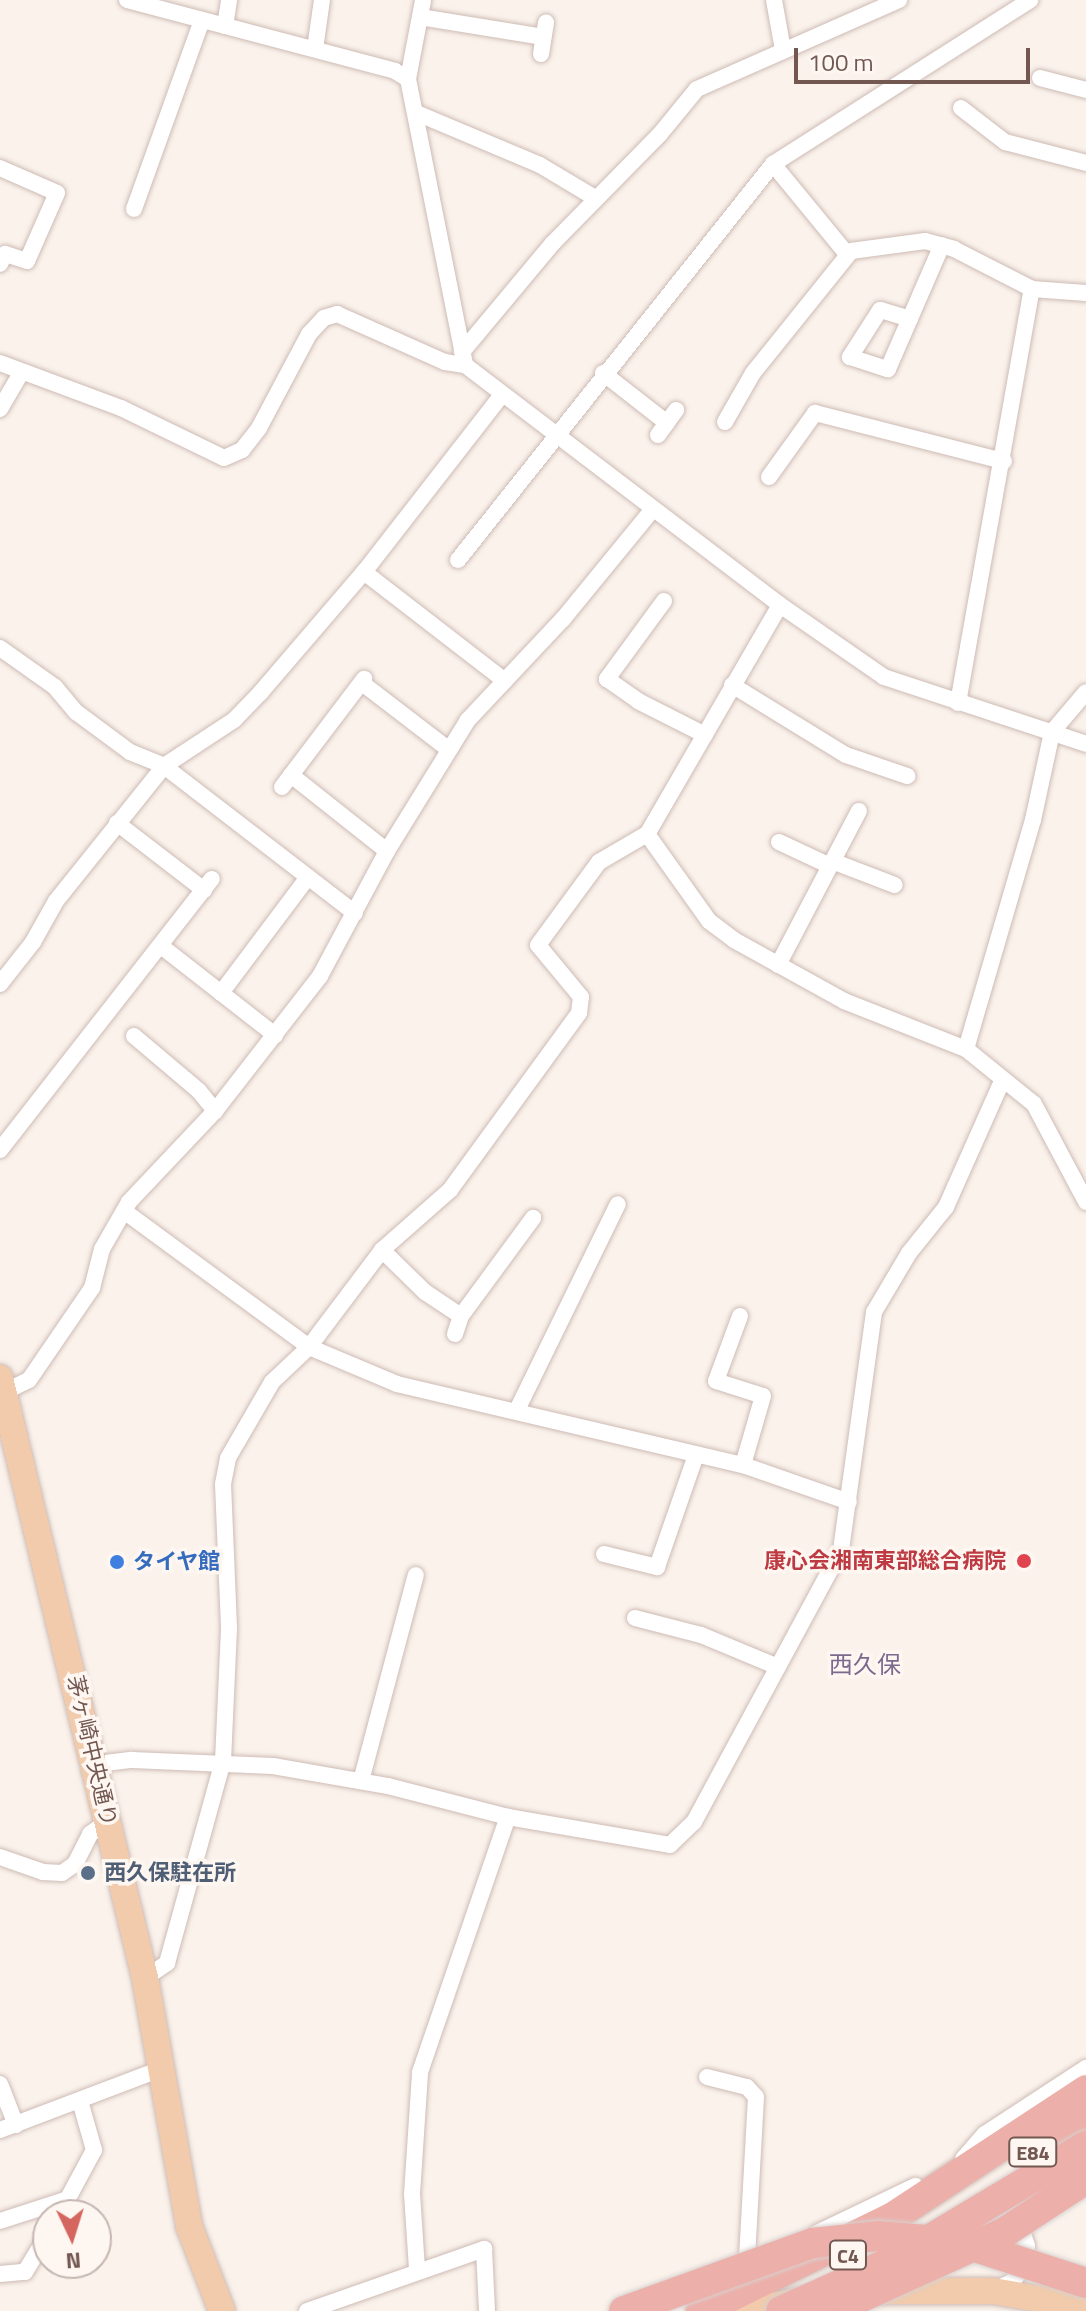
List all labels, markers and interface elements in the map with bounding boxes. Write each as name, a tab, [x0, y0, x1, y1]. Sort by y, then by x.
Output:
scale bar	[798, 32, 1034, 82]
text: 100 m	[808, 44, 874, 80]
place label: 康心会湘南東部総合病院	[764, 1548, 1006, 1574]
place label: タイヤ館	[133, 1549, 221, 1575]
marker: 康心会湘南東部総合病院	[1013, 1550, 1035, 1572]
marker: タイヤ館	[108, 1553, 126, 1571]
district label: 西久保	[829, 1651, 901, 1679]
street label: 茅ヶ崎中央通り	[62, 1673, 122, 1829]
place label: 西久保駐在所	[104, 1860, 236, 1886]
marker: 西久保駐在所	[79, 1864, 97, 1882]
road number: E84	[1007, 2136, 1059, 2168]
north arrow	[32, 2199, 112, 2279]
road number: C4	[828, 2239, 868, 2271]
text: N	[65, 2243, 82, 2278]

